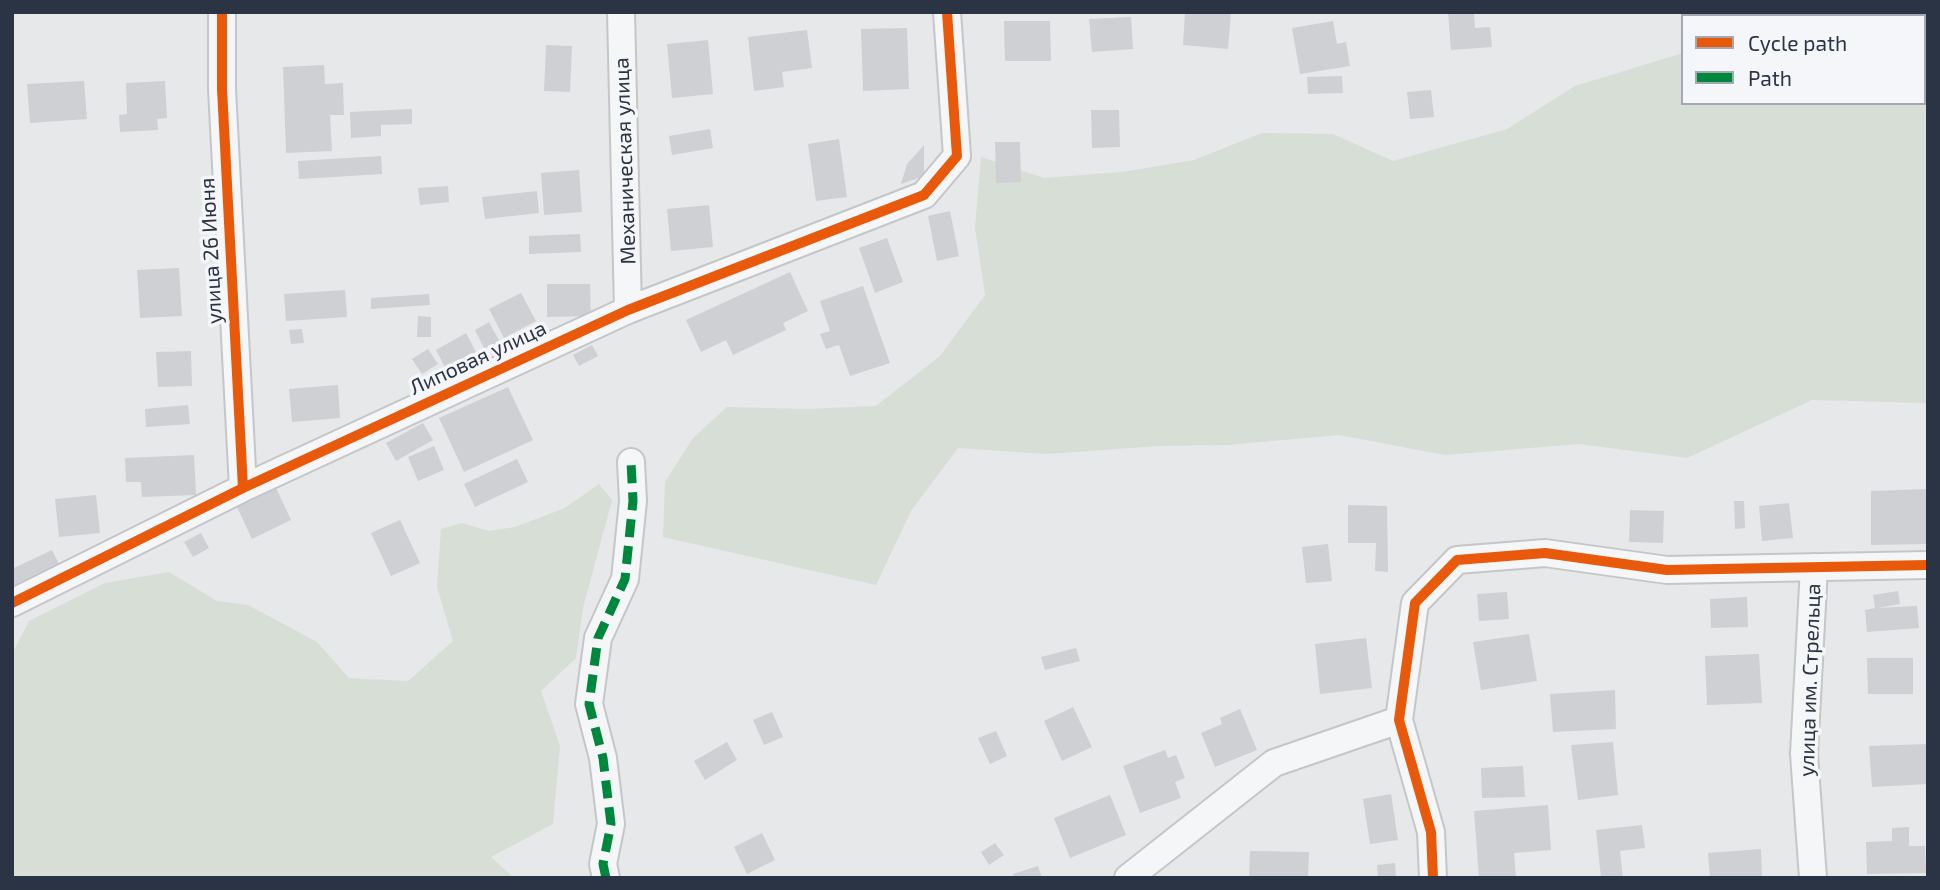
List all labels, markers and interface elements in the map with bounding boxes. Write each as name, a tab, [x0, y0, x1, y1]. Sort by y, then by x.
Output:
legend	[1681, 14, 1926, 105]
text: Cycle path	[1748, 30, 1847, 55]
street label: Механическая улица	[609, 57, 641, 265]
text: Path	[1748, 65, 1792, 90]
street label: улица 26 Июня	[195, 177, 227, 325]
street label: Липовая улица	[406, 315, 550, 401]
street label: улица им. Стрельца	[1794, 583, 1826, 777]

